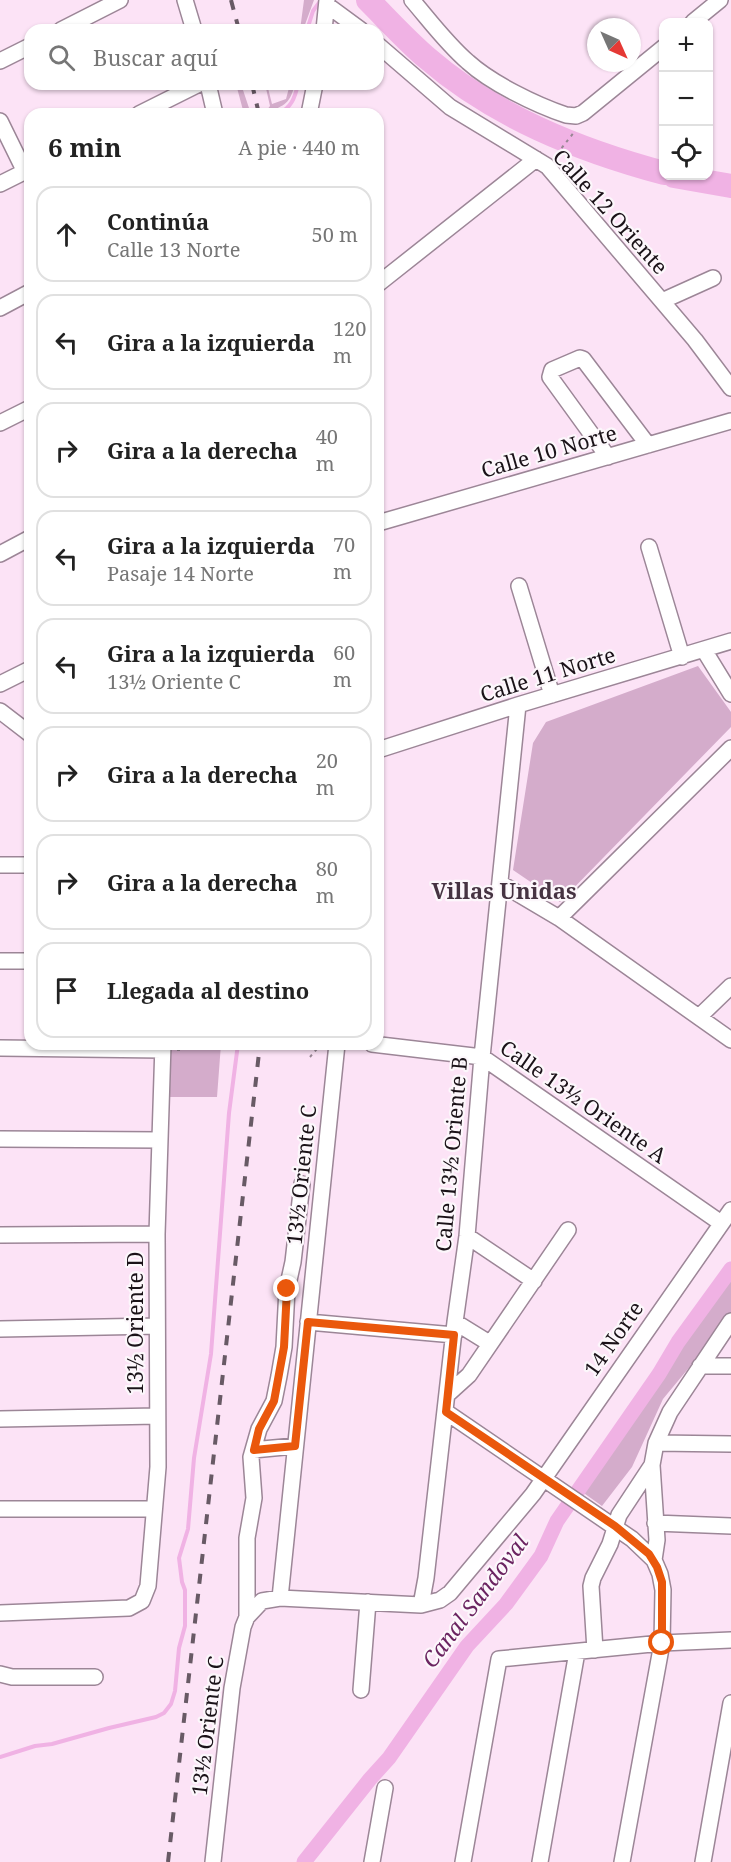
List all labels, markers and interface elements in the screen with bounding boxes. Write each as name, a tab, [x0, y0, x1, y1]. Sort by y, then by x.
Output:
north arrow	[587, 18, 641, 72]
map controls	[659, 18, 713, 180]
button: +	[659, 18, 713, 72]
search box	[24, 24, 384, 90]
icon: search	[45, 41, 78, 74]
text: Buscar aquí	[93, 42, 217, 72]
button: −	[659, 72, 713, 126]
button: locate	[659, 126, 713, 180]
text: 6 min	[48, 129, 122, 165]
text: A pie · 440 m	[238, 134, 360, 161]
street label: Calle 12 Oriente	[547, 143, 674, 280]
text: Continúa	[107, 206, 209, 236]
icon: ahead	[50, 218, 83, 251]
text: 50 m	[312, 221, 358, 248]
text: Calle 13 Norte	[107, 236, 240, 263]
text: 120 m	[333, 315, 366, 369]
icon: left	[50, 326, 83, 359]
text: Gira a la izquierda	[107, 327, 315, 357]
street label: Calle 10 Norte	[478, 418, 620, 484]
text: 40 m	[316, 423, 338, 477]
icon: right	[50, 434, 83, 467]
text: Gira a la derecha	[107, 435, 298, 465]
text: Gira a la izquierda	[107, 530, 315, 560]
text: 70 m	[333, 531, 355, 585]
icon: left	[50, 542, 83, 575]
text: Pasaje 14 Norte	[107, 560, 254, 587]
text: Gira a la izquierda	[107, 638, 315, 668]
text: 60 m	[333, 639, 355, 693]
street label: Calle 11 Norte	[477, 640, 619, 708]
icon: left	[50, 650, 83, 683]
text: 13½ Oriente C	[107, 668, 241, 695]
text: 20 m	[316, 747, 338, 801]
icon: right	[50, 758, 83, 791]
text: Gira a la derecha	[107, 759, 298, 789]
text: 80 m	[316, 855, 338, 909]
icon: right	[50, 866, 83, 899]
text: Gira a la derecha	[107, 867, 298, 897]
district label: Villas Unidas	[431, 875, 577, 905]
icon: arrive	[50, 974, 83, 1007]
text: Llegada al destino	[107, 975, 309, 1005]
street label: Calle 13½ Oriente A	[495, 1033, 672, 1169]
street label: Calle 13½ Oriente B	[429, 1055, 473, 1253]
street label: 13½ Oriente C	[280, 1103, 322, 1246]
street label: 13½ Oriente D	[121, 1252, 149, 1394]
route end	[273, 1275, 299, 1301]
street label: 14 Norte	[577, 1295, 649, 1382]
water label: Canal Sandoval	[414, 1527, 534, 1673]
route start	[648, 1629, 674, 1655]
street label: 13½ Oriente C	[185, 1654, 229, 1797]

